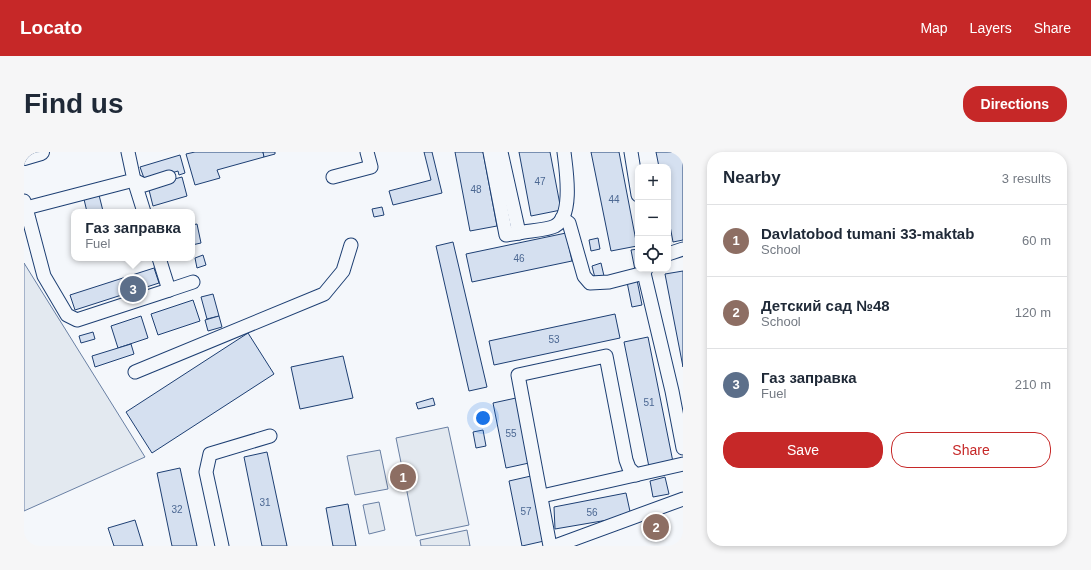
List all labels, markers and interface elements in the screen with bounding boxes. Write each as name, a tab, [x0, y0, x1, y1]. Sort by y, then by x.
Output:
text: Locato	[20, 17, 82, 38]
text: Map	[920, 20, 948, 36]
text: Layers	[970, 20, 1012, 36]
text: Share	[1034, 20, 1071, 36]
button: Directions	[963, 86, 1067, 122]
text: Find us	[24, 88, 124, 119]
map controls	[635, 164, 671, 272]
button: +	[635, 164, 671, 200]
text: Nearby	[723, 168, 781, 187]
text: 3 results	[1002, 171, 1051, 186]
house number: 47	[534, 176, 546, 187]
house number: 48	[470, 184, 482, 195]
house number: 44	[608, 194, 620, 205]
button: −	[635, 200, 671, 236]
popup	[71, 209, 195, 261]
text: Газ заправка	[85, 219, 181, 236]
text: Davlatobod tumani 33-maktab	[761, 225, 974, 242]
text: 1	[732, 233, 740, 248]
text: 60 m	[1022, 233, 1051, 248]
text: Fuel	[85, 236, 110, 251]
button: locate	[635, 236, 671, 272]
text: School	[761, 242, 801, 257]
house number: 46	[513, 253, 525, 264]
pin: 3	[120, 274, 146, 304]
text: Детский сад №48	[761, 297, 890, 314]
text: 2	[732, 305, 740, 320]
text: 120 m	[1015, 305, 1051, 320]
text: School	[761, 314, 801, 329]
house number: 53	[548, 334, 560, 345]
text: Газ заправка	[761, 369, 857, 386]
text: 3	[732, 377, 740, 392]
text: 210 m	[1015, 377, 1051, 392]
text: Fuel	[761, 386, 786, 401]
house number: 51	[643, 397, 655, 408]
your location	[473, 408, 493, 428]
house number: 55	[505, 428, 517, 439]
button: Save	[723, 432, 883, 468]
button: Share	[891, 432, 1051, 468]
pin: 1	[390, 462, 416, 492]
house number: 31	[259, 497, 271, 508]
house number: 32	[171, 504, 183, 515]
house number: 57	[520, 506, 532, 517]
house number: 56	[586, 507, 598, 518]
pin: 2	[643, 512, 669, 542]

